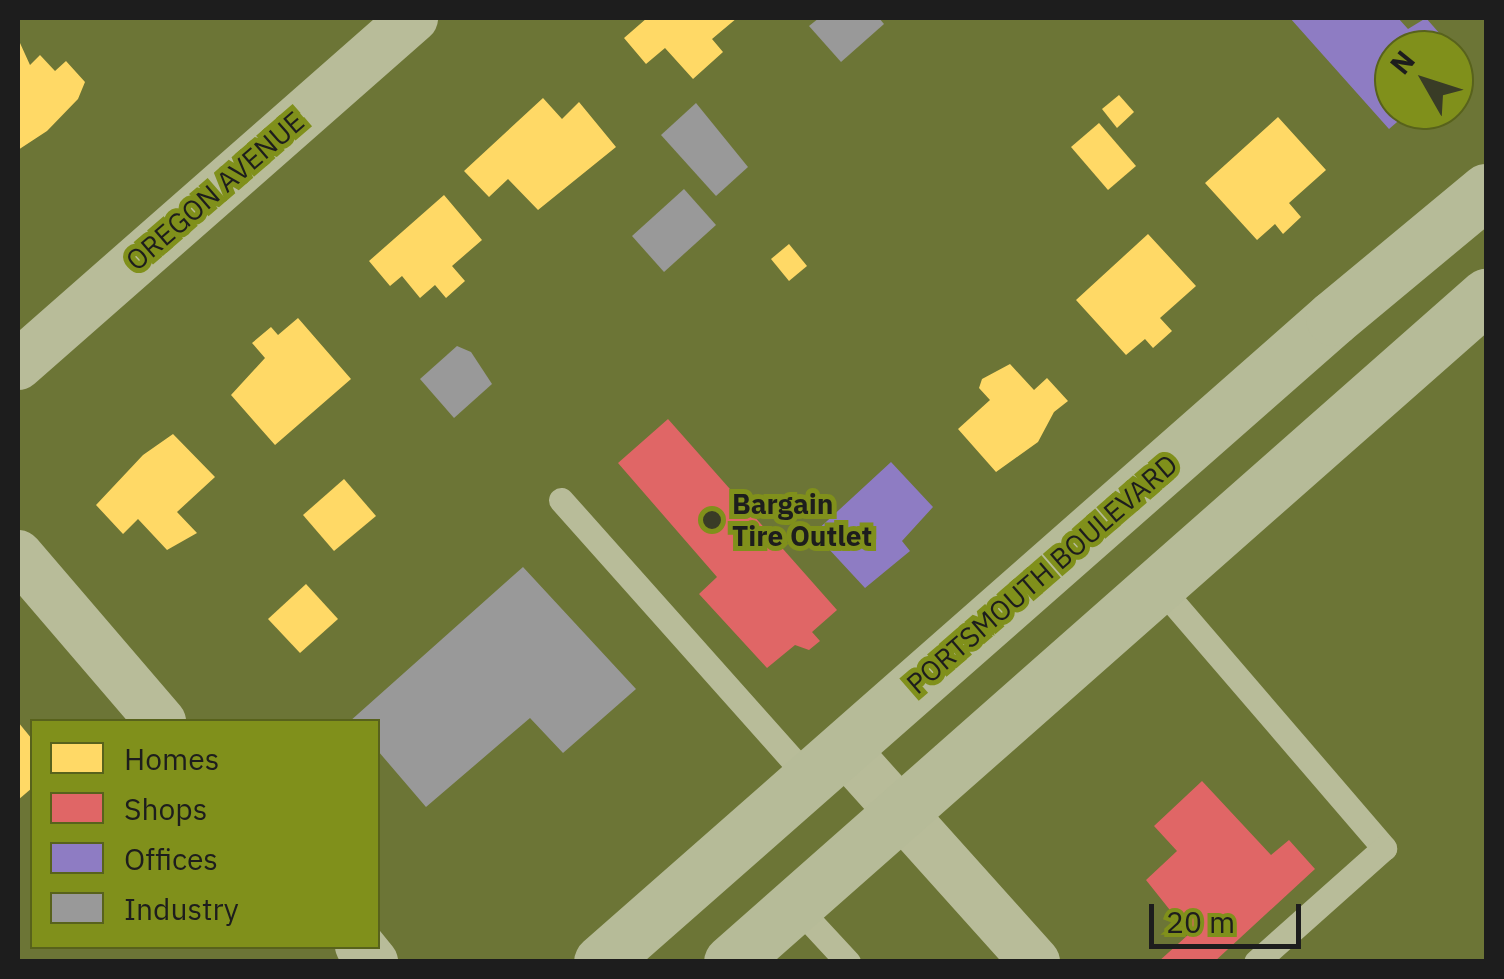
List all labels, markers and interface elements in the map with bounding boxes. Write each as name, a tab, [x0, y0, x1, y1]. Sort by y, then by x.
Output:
north arrow	[1374, 30, 1474, 130]
text: N	[1381, 43, 1423, 82]
street label: OREGON AVENUE	[119, 105, 311, 277]
street label: PORTSMOUTH BOULEVARD	[900, 447, 1184, 701]
place label: Bargain Tire Outlet	[732, 487, 872, 553]
marker: Bargain Tire Outlet	[701, 509, 723, 531]
legend	[30, 719, 380, 949]
text: Homes	[124, 739, 219, 778]
text: Shops	[124, 789, 207, 828]
text: Offices	[124, 839, 218, 878]
scale bar	[1154, 884, 1306, 946]
text: Industry	[124, 889, 239, 928]
text: 20 m	[1166, 902, 1235, 941]

